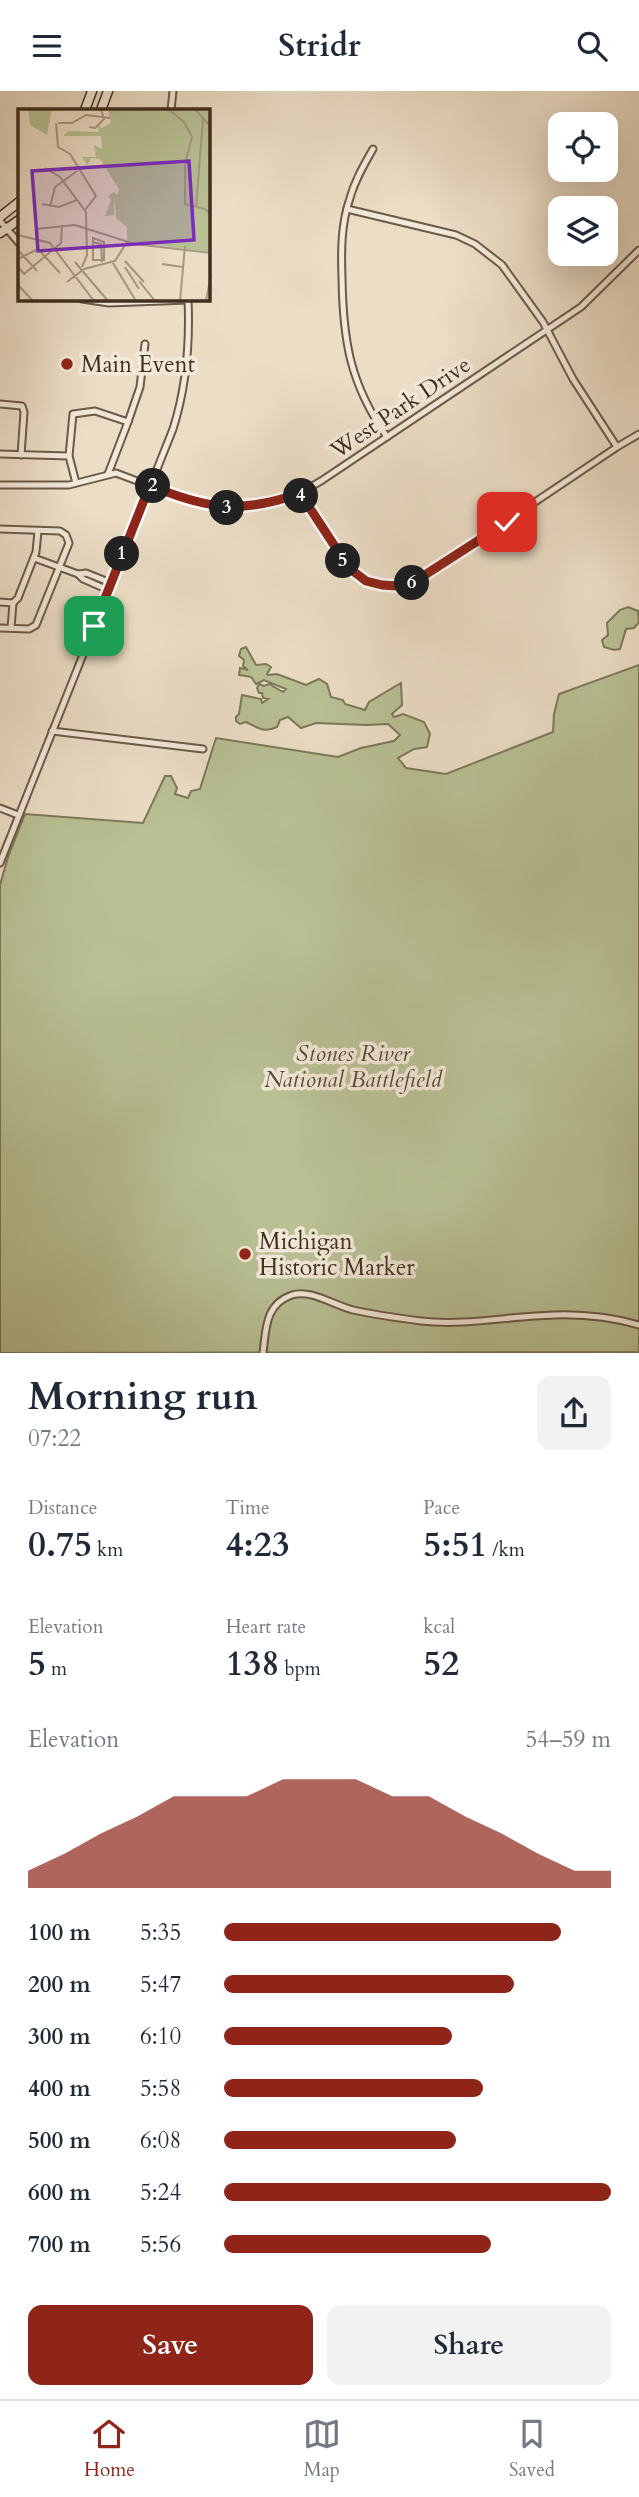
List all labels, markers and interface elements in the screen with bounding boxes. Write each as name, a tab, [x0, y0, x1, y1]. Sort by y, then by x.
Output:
text: Stridr	[278, 24, 361, 68]
icon: menu	[28, 27, 66, 65]
icon: search	[573, 27, 611, 65]
inset map	[18, 109, 210, 301]
map controls	[548, 112, 618, 266]
button: locate	[548, 112, 618, 182]
button: layers	[548, 196, 618, 266]
place label: Main Event	[81, 349, 195, 380]
street label: West Park Drive	[323, 349, 477, 466]
marker: Main Event	[59, 356, 75, 372]
pin: 2	[136, 469, 170, 503]
text: 2	[148, 472, 157, 498]
pin: 4	[284, 479, 318, 513]
text: 4	[296, 482, 305, 508]
pin: 3	[210, 491, 244, 525]
pin	[477, 492, 537, 552]
text: 3	[222, 494, 231, 520]
icon: check	[488, 503, 526, 541]
pin: 1	[104, 537, 140, 571]
text: 1	[117, 540, 126, 566]
pin: 5	[326, 543, 360, 579]
text: 5	[338, 547, 347, 573]
pin: 6	[394, 566, 430, 601]
text: 6	[407, 569, 416, 595]
pin	[64, 596, 124, 656]
icon: arrive	[75, 607, 113, 645]
park label: Stones River National Battlefield	[264, 1038, 443, 1095]
place label: Michigan Historic Marker	[259, 1226, 415, 1283]
marker: Michigan Historic Marker	[237, 1246, 253, 1262]
text: Morning run	[28, 1371, 258, 1423]
button: share	[537, 1376, 611, 1450]
text: 07:22	[28, 1423, 81, 1454]
text: Distance	[28, 1495, 97, 1521]
text: Time	[226, 1495, 270, 1521]
text: Pace	[423, 1495, 460, 1521]
text: 0.75	[28, 1521, 92, 1569]
text: 4:23	[226, 1521, 290, 1569]
text: 5:51	[423, 1521, 487, 1569]
text: km	[92, 1537, 123, 1563]
text: /km	[487, 1537, 525, 1563]
text: Elevation	[28, 1614, 103, 1640]
text: Heart rate	[226, 1614, 306, 1640]
text: kcal	[423, 1614, 455, 1640]
text: 5	[28, 1640, 46, 1688]
text: 138	[226, 1640, 279, 1688]
text: 52	[423, 1640, 459, 1688]
text: m	[46, 1656, 67, 1682]
text: bpm	[279, 1656, 321, 1682]
text: Elevation	[28, 1724, 119, 1755]
text: 54–59 m	[526, 1724, 611, 1755]
text: 100 m	[28, 1917, 91, 1948]
text: 5:35	[140, 1917, 181, 1948]
text: 200 m	[28, 1969, 91, 2000]
text: 5:47	[140, 1969, 181, 2000]
text: 300 m	[28, 2021, 91, 2052]
text: 6:10	[140, 2021, 181, 2052]
text: 400 m	[28, 2073, 91, 2104]
text: 5:58	[140, 2073, 181, 2104]
text: 500 m	[28, 2125, 91, 2156]
text: 6:08	[140, 2125, 181, 2156]
text: 600 m	[28, 2177, 91, 2208]
text: 5:24	[140, 2177, 181, 2208]
text: 700 m	[28, 2229, 91, 2260]
text: 5:56	[140, 2229, 181, 2260]
button: Save	[28, 2305, 313, 2385]
button: Share	[327, 2305, 611, 2385]
tab: Home	[84, 2415, 135, 2483]
tab: Map	[303, 2415, 341, 2483]
tab: Saved	[509, 2415, 555, 2483]

